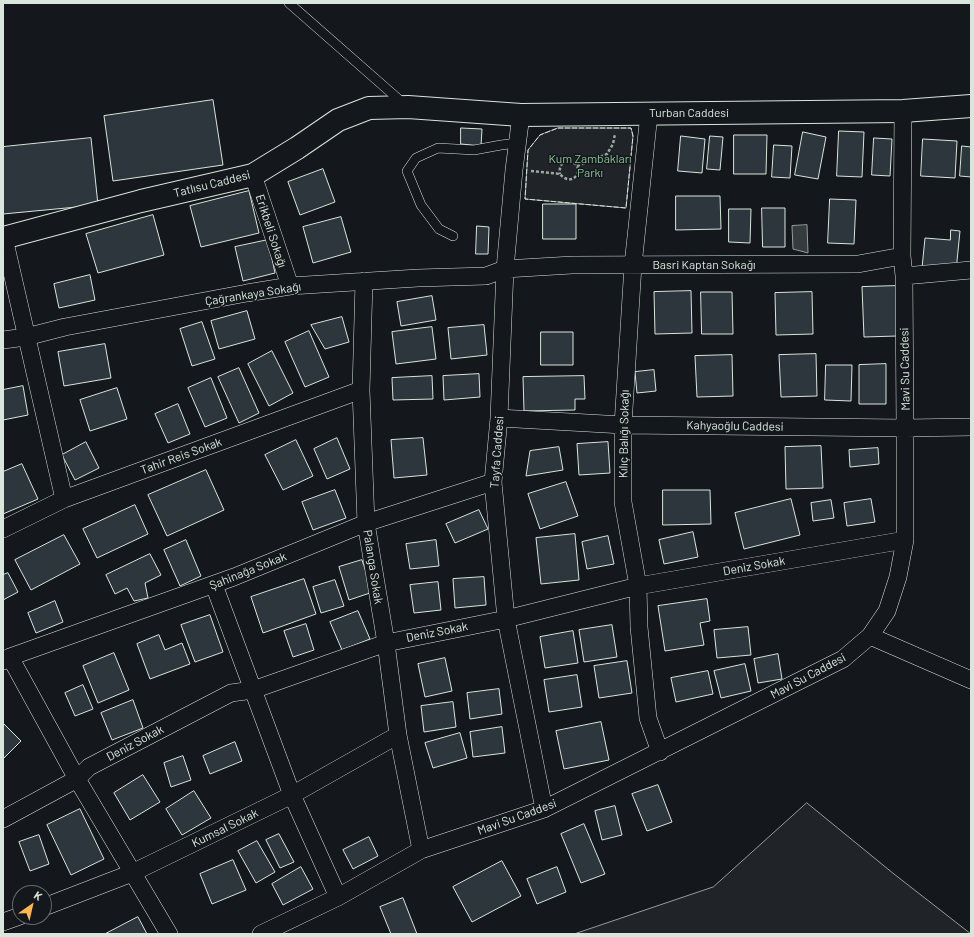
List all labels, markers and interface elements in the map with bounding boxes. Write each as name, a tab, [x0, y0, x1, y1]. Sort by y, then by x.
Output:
street label: Turban Caddesi	[649, 106, 729, 120]
park label: Kum Zambakları Parkı	[548, 152, 632, 180]
street label: Tatlısu Caddesi	[172, 168, 252, 200]
street label: Erikbeli Sokağı	[252, 192, 290, 270]
street label: Basri Kaptan Sokağı	[652, 258, 756, 272]
street label: Çağrankaya Sokağı	[204, 279, 302, 309]
street label: Mavi Su Caddesi	[897, 327, 913, 411]
street label: Kılıç Balığı Sokağı	[616, 390, 632, 478]
street label: Tayfa Caddesi	[487, 415, 507, 489]
street label: Kahyaoğlu Caddesi	[686, 418, 784, 434]
street label: Tahir Reis Sokak	[138, 435, 224, 477]
street label: Palanga Sokak	[360, 529, 386, 605]
street label: Şahinağa Sokak	[207, 549, 289, 593]
street label: Deniz Sokak	[722, 553, 786, 579]
street label: Deniz Sokak	[405, 619, 469, 645]
street label: Mavi Su Caddesi	[768, 650, 848, 702]
street label: Deniz Sokak	[104, 722, 166, 764]
street label: Mavi Su Caddesi	[475, 796, 559, 838]
street label: Kumsal Sokak	[189, 806, 261, 850]
north arrow	[12, 885, 52, 925]
text: K	[32, 888, 45, 903]

